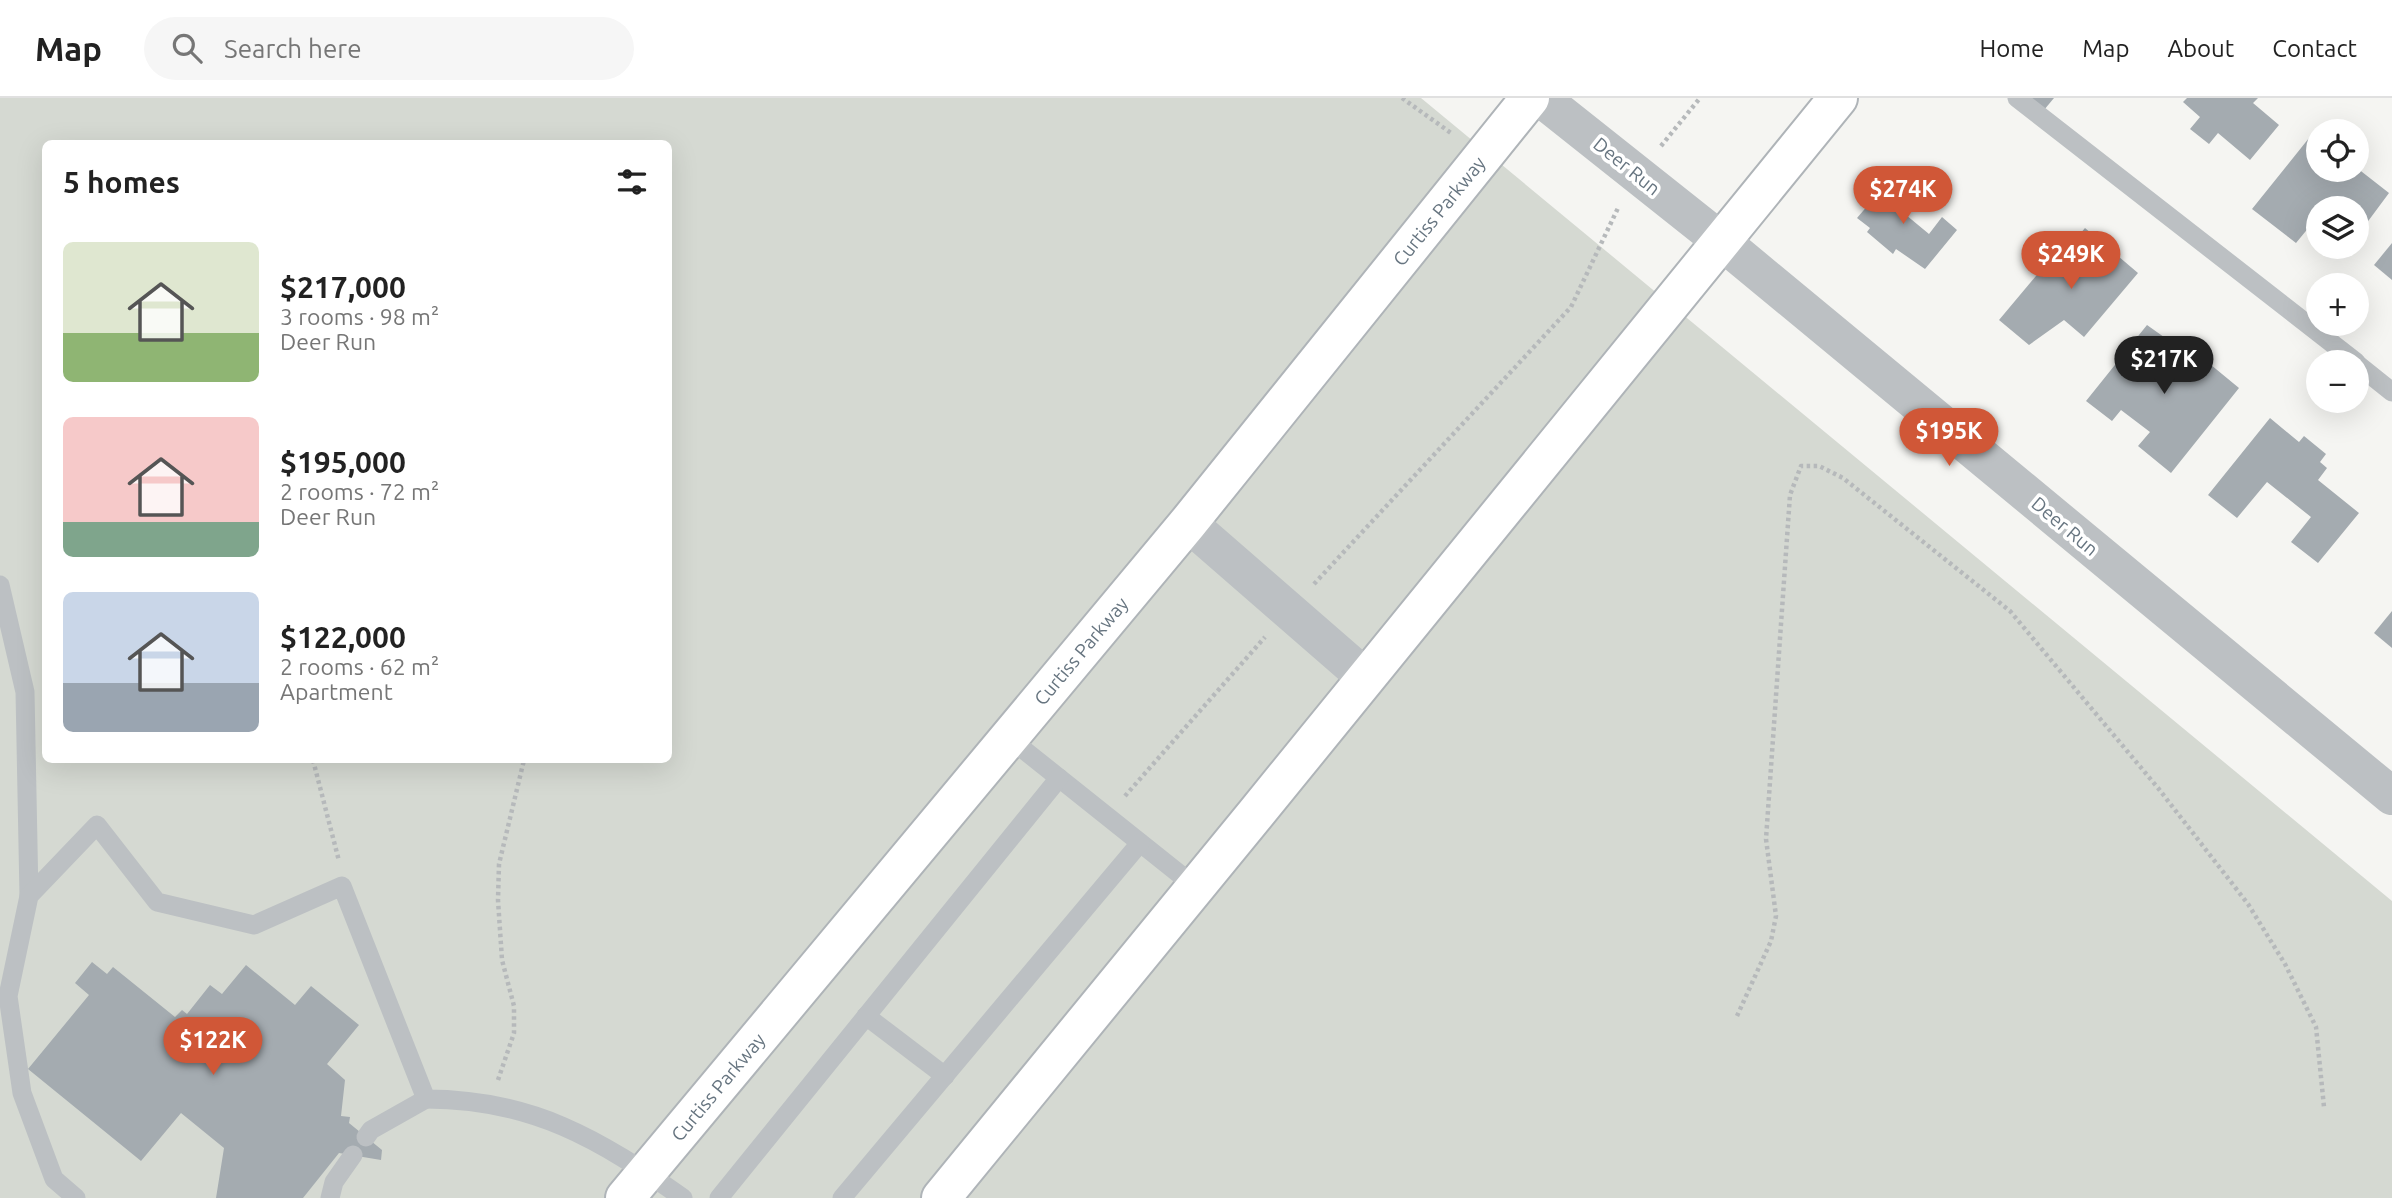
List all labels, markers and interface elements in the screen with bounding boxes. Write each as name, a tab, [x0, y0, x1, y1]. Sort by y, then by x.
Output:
search box	[144, 17, 634, 80]
icon: search	[168, 29, 206, 67]
text: Map	[35, 30, 102, 67]
text: Search here	[224, 34, 362, 63]
text: Home	[1979, 35, 2044, 62]
text: Map	[2082, 35, 2129, 62]
text: About	[2167, 35, 2234, 62]
text: Contact	[2272, 35, 2357, 62]
map controls	[2306, 119, 2369, 413]
button: locate	[2306, 119, 2369, 182]
street label: Deer Run	[1589, 132, 1665, 200]
street label: Curtiss Parkway	[1388, 152, 1490, 270]
icon: filters	[613, 163, 651, 201]
text: 5 homes	[63, 165, 180, 199]
pin: $274K	[1854, 166, 1952, 226]
text: $274K	[1869, 176, 1937, 201]
button: layers	[2306, 196, 2369, 259]
pin: $249K	[2022, 232, 2120, 291]
text: $249K	[2037, 241, 2105, 266]
icon: home	[119, 270, 203, 354]
text: $217,000	[280, 270, 406, 304]
button: +	[2306, 273, 2369, 336]
text: 3 rooms · 98 m²	[280, 304, 439, 329]
text: Deer Run	[280, 329, 376, 354]
pin: $217K	[2115, 336, 2213, 396]
text: $217K	[2130, 346, 2198, 371]
button: −	[2306, 350, 2369, 413]
pin: $195K	[1900, 408, 1998, 468]
text: $195K	[1915, 418, 1983, 443]
icon: home	[119, 445, 203, 529]
text: $195,000	[280, 445, 406, 479]
text: 2 rooms · 72 m²	[280, 479, 439, 504]
street label: Deer Run	[2027, 492, 2103, 560]
text: Deer Run	[280, 504, 376, 529]
street label: Curtiss Parkway	[1030, 593, 1132, 709]
icon: home	[119, 620, 203, 704]
text: $122,000	[280, 620, 406, 654]
text: 2 rooms · 62 m²	[280, 654, 439, 679]
text: Apartment	[280, 679, 393, 704]
pin: $122K	[164, 1018, 262, 1077]
text: $122K	[179, 1027, 247, 1052]
street label: Curtiss Parkway	[667, 1029, 769, 1145]

